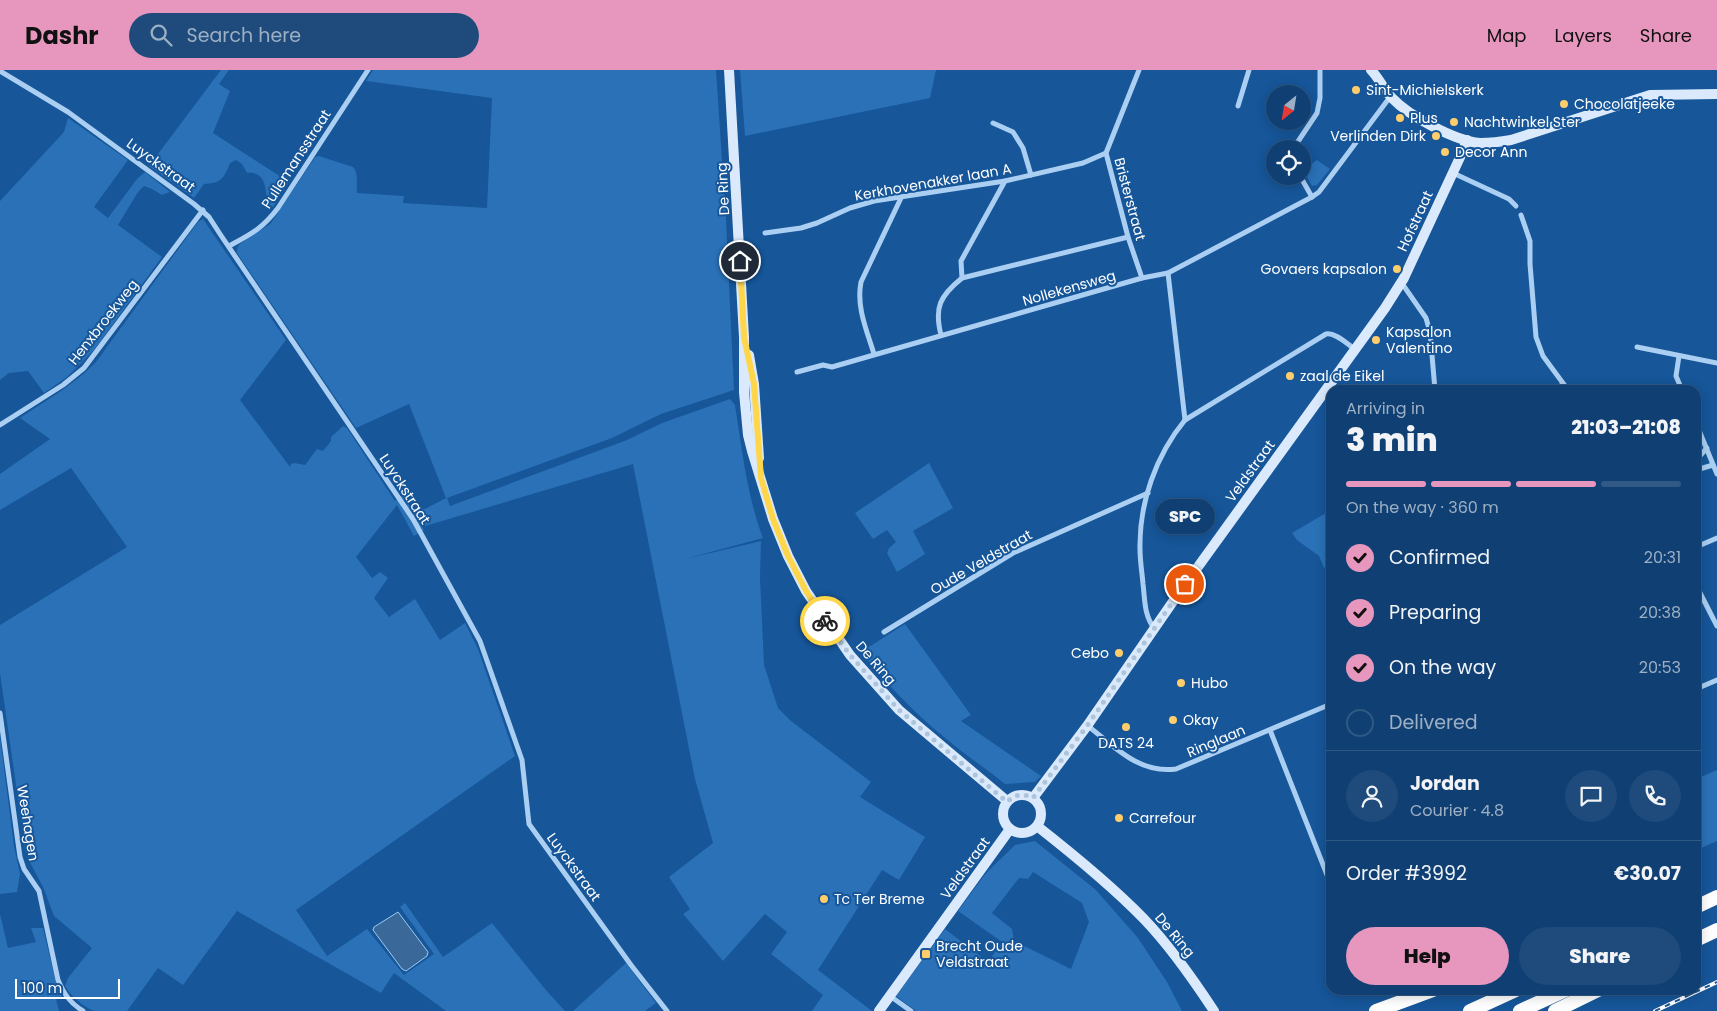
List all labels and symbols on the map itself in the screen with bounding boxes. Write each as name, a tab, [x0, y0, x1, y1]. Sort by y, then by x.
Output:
place label: Sint-Michielskerk	[1366, 80, 1484, 100]
marker: Sint-Michielskerk	[1350, 84, 1362, 96]
north arrow	[1266, 85, 1311, 130]
place label: Chocolatjeeke	[1574, 94, 1675, 114]
marker: Chocolatjeeke	[1558, 98, 1570, 110]
street label: Pullemansstraat	[256, 106, 336, 212]
place label: Plus	[1410, 108, 1438, 128]
marker: Plus	[1394, 112, 1406, 124]
place label: Nachtwinkel Ster	[1464, 112, 1580, 132]
marker: Nachtwinkel Ster	[1448, 116, 1460, 128]
place label: Verlinden Dirk	[1330, 126, 1427, 146]
marker: Verlinden Dirk	[1430, 130, 1442, 142]
street label: Luyckstraat	[123, 133, 199, 197]
place label: Decor Ann	[1455, 142, 1527, 162]
marker: Decor Ann	[1439, 146, 1451, 158]
street label: Bristerstraat	[1109, 155, 1151, 243]
street label: Kerkhovenakker laan A	[853, 158, 1013, 206]
street label: De Ring	[712, 162, 734, 216]
street label: Hofstraat	[1392, 187, 1438, 255]
pin	[719, 240, 761, 282]
place label: Govaers kapsalon	[1261, 259, 1387, 279]
marker: Govaers kapsalon	[1391, 263, 1403, 275]
street label: Nollekensweg	[1020, 265, 1118, 311]
street label: Henxbroekweg	[63, 275, 143, 369]
place label: Kapsalon Valentino	[1386, 322, 1453, 358]
marker: Kapsalon Valentino	[1370, 334, 1382, 346]
place label: zaal de Eikel	[1300, 366, 1384, 386]
marker: zaal de Eikel	[1284, 370, 1296, 382]
street label: Veldstraat	[1221, 436, 1279, 506]
street label: Luyckstraat	[375, 450, 435, 528]
callout: SPC	[1155, 499, 1215, 534]
street label: Oude Veldstraat	[926, 525, 1036, 599]
pin	[1164, 563, 1206, 605]
courier	[800, 596, 850, 646]
street label: De Ring	[851, 637, 901, 689]
place label: Cebo	[1071, 643, 1109, 663]
marker: Cebo	[1113, 647, 1125, 659]
place label: Hubo	[1191, 673, 1228, 693]
marker: Hubo	[1175, 677, 1187, 689]
place label: Okay	[1183, 710, 1219, 730]
marker: Okay	[1167, 714, 1179, 726]
street label: Ringlaan	[1184, 720, 1248, 762]
marker: DATS 24	[1120, 721, 1132, 733]
place label: DATS 24	[1098, 733, 1154, 753]
street label: Weehagen	[12, 784, 44, 862]
place label: Carrefour	[1129, 808, 1196, 828]
marker: Carrefour	[1113, 812, 1125, 824]
street label: Luyckstraat	[542, 829, 606, 905]
street label: Veldstraat	[936, 833, 994, 903]
place label: Tc Ter Breme	[834, 889, 925, 909]
marker: Tc Ter Breme	[818, 893, 830, 905]
street label: De Ring	[1150, 908, 1200, 962]
place label: Brecht Oude Veldstraat	[936, 936, 1023, 972]
marker: Brecht Oude Veldstraat	[920, 948, 932, 960]
scale bar	[15, 976, 120, 999]

